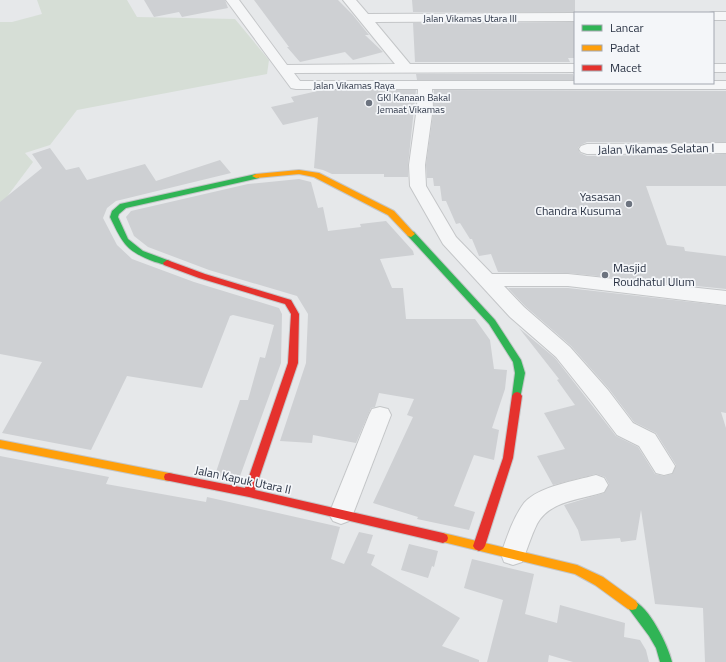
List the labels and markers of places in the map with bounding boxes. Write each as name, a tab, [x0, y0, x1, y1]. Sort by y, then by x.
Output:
place label: GKI Kanaan Bakal Jemaat Vikamas	[377, 90, 450, 117]
marker: GKI Kanaan Bakal Jemaat Vikamas	[364, 98, 374, 108]
place label: Yasasan Chandra Kusuma	[535, 187, 621, 220]
marker: Yasasan Chandra Kusuma	[624, 199, 634, 209]
place label: Masjid Roudhatul Ulum	[613, 258, 695, 291]
marker: Masjid Roudhatul Ulum	[600, 270, 610, 280]

